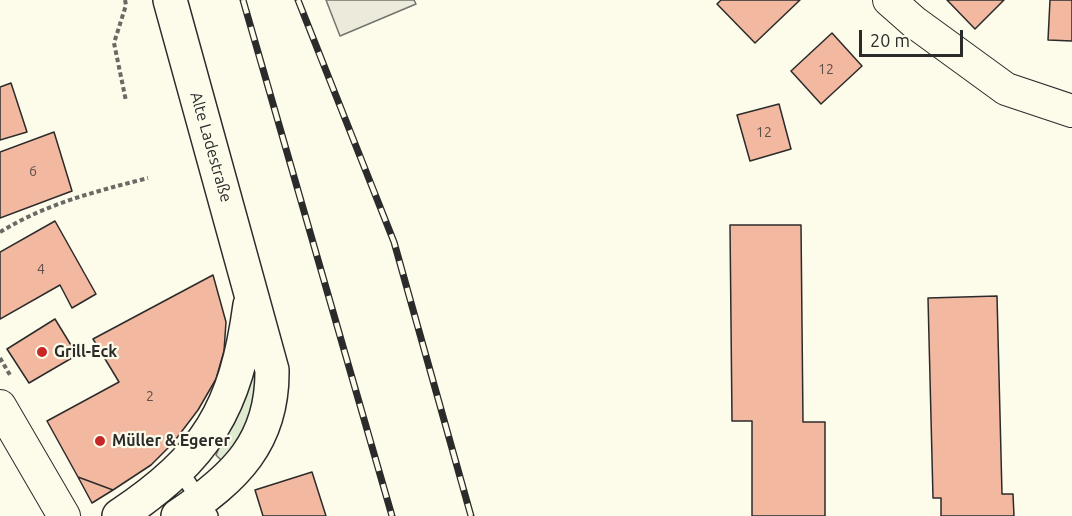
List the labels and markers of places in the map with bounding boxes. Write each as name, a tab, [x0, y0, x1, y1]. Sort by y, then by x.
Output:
place label: Grill-Eck	[54, 342, 117, 362]
marker: Grill-Eck	[35, 345, 49, 359]
place label: Müller & Egerer	[112, 431, 230, 451]
marker: Müller & Egerer	[93, 434, 107, 448]

